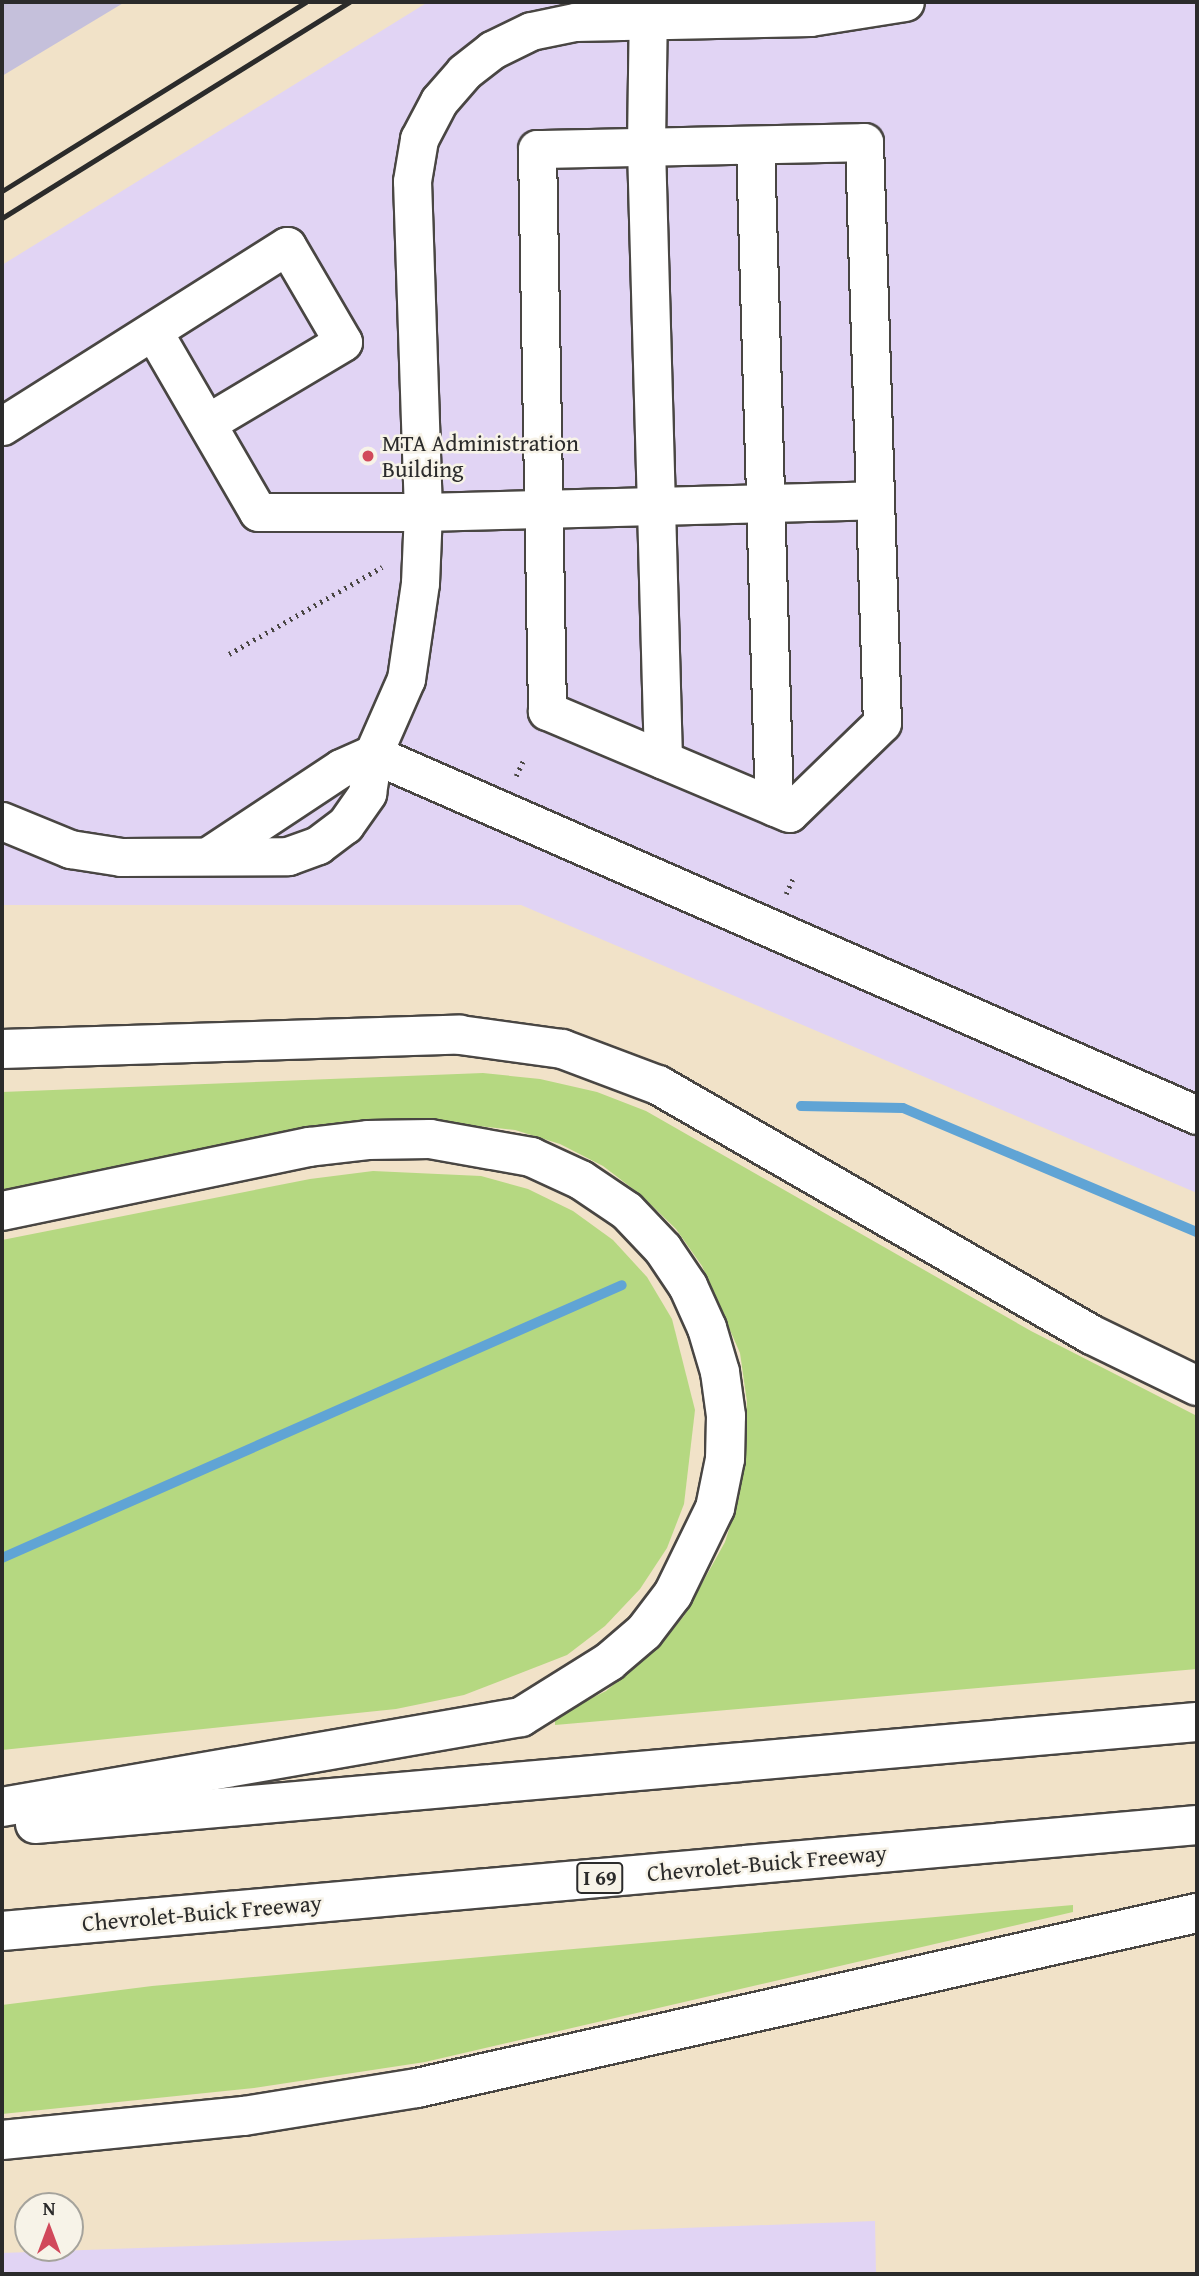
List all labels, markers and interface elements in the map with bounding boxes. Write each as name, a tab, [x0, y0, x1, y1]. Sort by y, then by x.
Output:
place label: MTA Administration Building	[382, 429, 579, 483]
marker: MTA Administration Building	[360, 448, 376, 464]
street label: Chevrolet-Buick Freeway	[646, 1839, 888, 1887]
road number: I 69	[576, 1860, 624, 1896]
street label: Chevrolet-Buick Freeway	[81, 1889, 323, 1937]
north arrow	[14, 2192, 84, 2262]
text: N	[43, 2194, 55, 2222]

